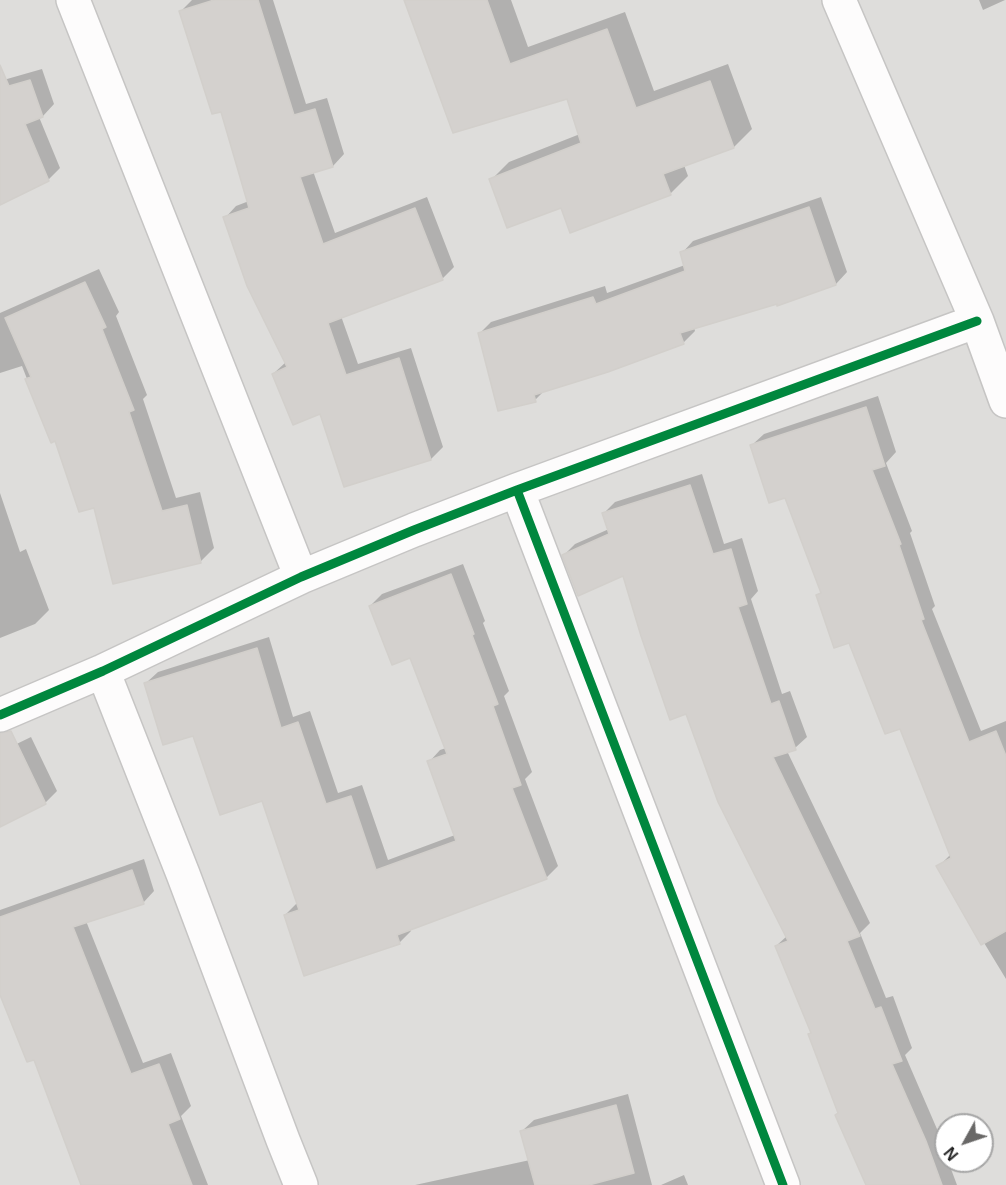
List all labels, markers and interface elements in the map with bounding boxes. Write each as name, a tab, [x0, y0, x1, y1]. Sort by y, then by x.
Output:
north arrow	[934, 1113, 994, 1173]
text: N	[941, 1144, 962, 1163]

